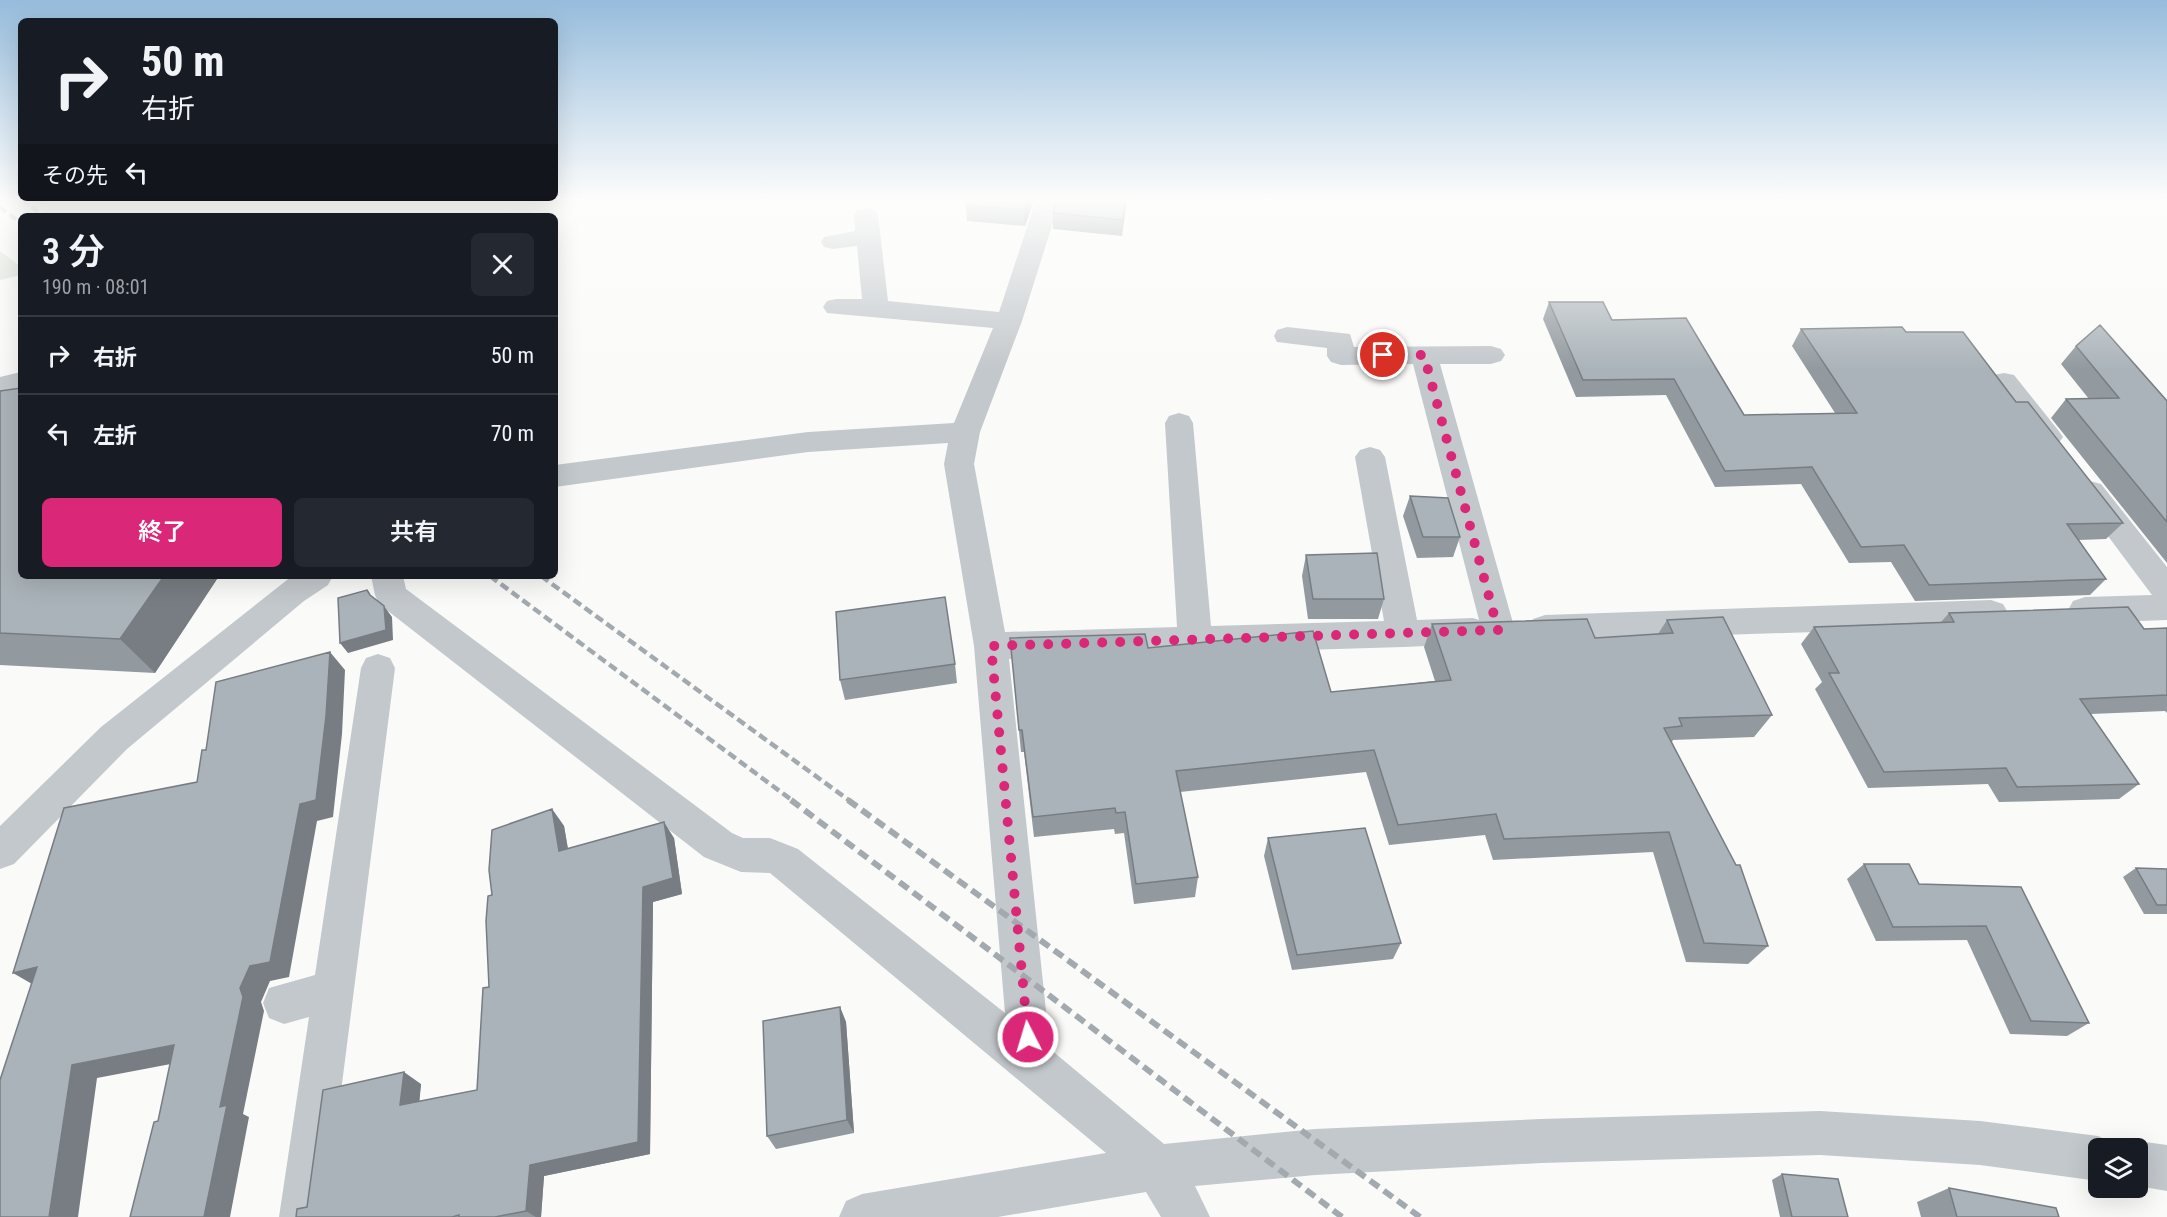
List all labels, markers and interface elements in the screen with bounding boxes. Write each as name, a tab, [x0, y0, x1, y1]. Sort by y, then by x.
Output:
text: 50 m	[141, 37, 224, 86]
icon: right	[42, 42, 120, 120]
text: 右折	[141, 93, 195, 125]
icon: left	[120, 156, 153, 189]
text: その先	[42, 163, 108, 188]
text: 3 分	[42, 231, 104, 273]
button: close	[471, 233, 534, 296]
text: 190 m · 08:01	[42, 275, 149, 299]
pin	[1357, 329, 1408, 380]
icon: arrive	[1366, 338, 1399, 371]
icon: right	[42, 339, 75, 372]
text: 50 m	[491, 343, 534, 368]
text: 右折	[93, 345, 137, 370]
icon: left	[42, 417, 75, 450]
text: 70 m	[491, 421, 534, 446]
text: 左折	[93, 423, 137, 448]
button: 終了	[42, 498, 282, 567]
button: 共有	[294, 498, 534, 567]
position arrow	[996, 1005, 1060, 1069]
map controls	[2088, 1138, 2148, 1198]
button: layers	[2088, 1138, 2148, 1198]

